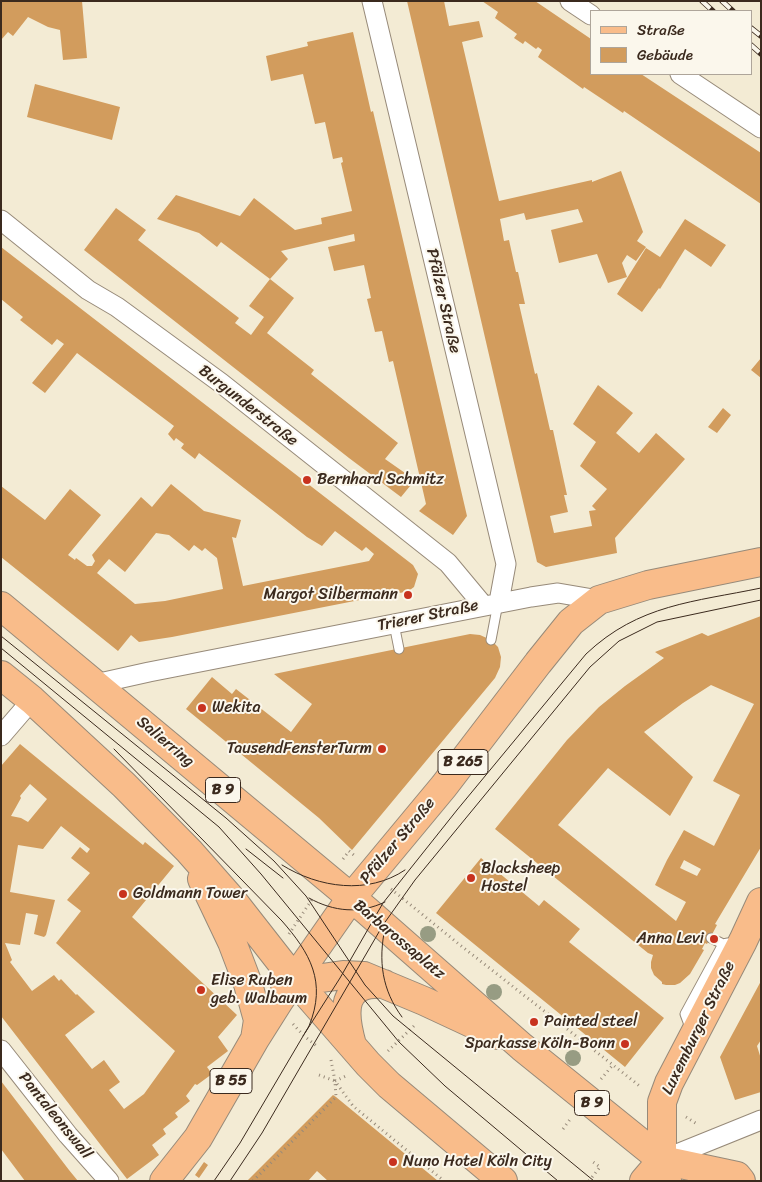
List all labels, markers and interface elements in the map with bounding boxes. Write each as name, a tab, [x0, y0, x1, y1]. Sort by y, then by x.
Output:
legend	[590, 10, 752, 75]
text: Straße	[637, 17, 685, 43]
text: Gebäude	[637, 42, 693, 68]
street label: Pfälzer Straße	[422, 247, 464, 355]
street label: Burgunderstraße	[195, 361, 301, 451]
place label: Bernhard Schmitz	[317, 470, 444, 490]
marker: Bernhard Schmitz	[301, 474, 313, 486]
place label: Margot Silbermann	[264, 585, 398, 605]
marker: Margot Silbermann	[402, 589, 414, 601]
street label: Trierer Straße	[376, 596, 480, 636]
place label: Wekita	[212, 698, 260, 718]
marker: Wekita	[196, 702, 208, 714]
street label: Salierring	[132, 712, 198, 772]
place label: TausendFensterTurm	[227, 739, 372, 759]
marker: TausendFensterTurm	[376, 743, 388, 755]
road number: B 265	[438, 750, 488, 774]
road number: B 9	[206, 778, 240, 802]
street label: Pfälzer Straße	[356, 794, 440, 888]
place label: Blacksheep Hostel	[481, 859, 560, 897]
marker: Blacksheep Hostel	[465, 872, 477, 884]
place label: Goldmann Tower	[133, 884, 247, 904]
marker: Goldmann Tower	[117, 888, 129, 900]
street label: Barbarossaplatz	[349, 896, 449, 984]
place label: Anna Levi	[637, 929, 704, 949]
marker: Anna Levi	[708, 933, 720, 945]
street label: Luxemburger Straße	[658, 958, 740, 1098]
place label: Elise Ruben geb. Walbaum	[211, 971, 307, 1009]
marker: Elise Ruben geb. Walbaum	[195, 984, 207, 996]
place label: Painted steel	[544, 1012, 637, 1032]
marker: Painted steel	[528, 1016, 540, 1028]
place label: Sparkasse Köln-Bonn	[465, 1034, 615, 1054]
marker: Sparkasse Köln-Bonn	[619, 1038, 631, 1050]
road number: B 55	[210, 1068, 252, 1094]
street label: Pantaleonswall	[14, 1069, 96, 1163]
road number: B 9	[574, 1090, 610, 1116]
place label: Nuno Hotel Köln City	[403, 1152, 552, 1172]
marker: Nuno Hotel Köln City	[387, 1156, 399, 1168]

